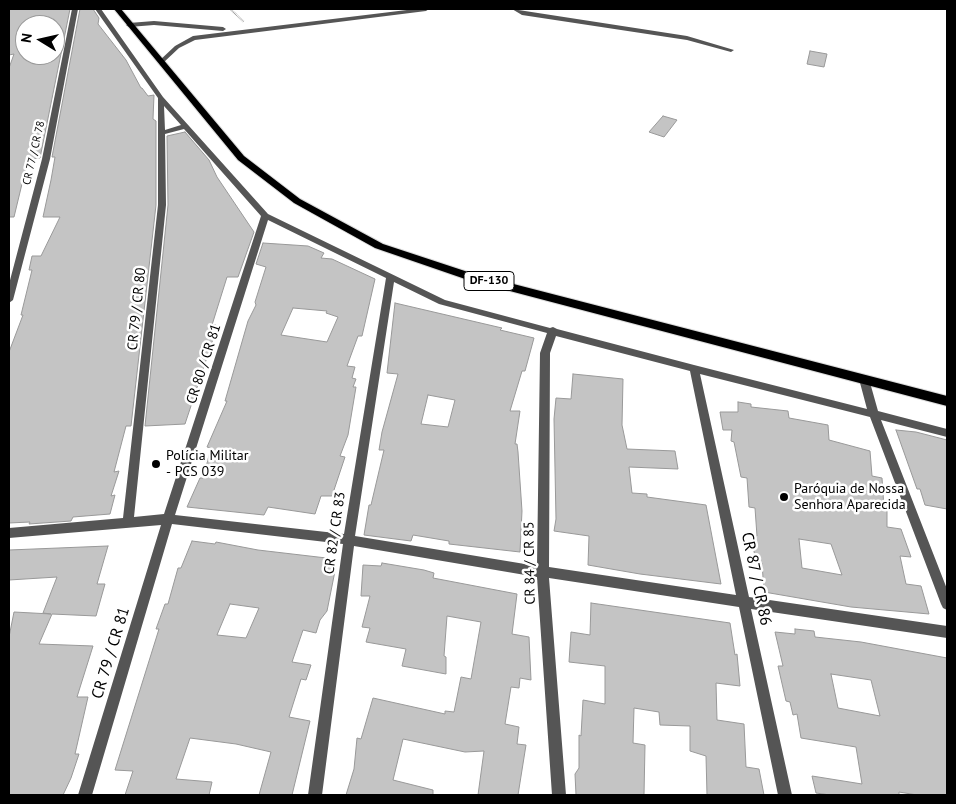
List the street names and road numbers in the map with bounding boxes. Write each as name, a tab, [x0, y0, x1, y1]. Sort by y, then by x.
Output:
street label: CR 77 / CR 78	[20, 120, 48, 186]
street label: CR 79 / CR 80	[124, 267, 150, 351]
road number: DF-130	[464, 272, 514, 290]
street label: CR 80 / CR 81	[183, 322, 225, 406]
street label: CR 82 / CR 83	[321, 491, 349, 575]
street label: CR 84 / CR 85	[521, 521, 539, 605]
street label: CR 87 / CR 86	[737, 531, 775, 627]
street label: CR 79 / CR 81	[88, 605, 134, 701]

